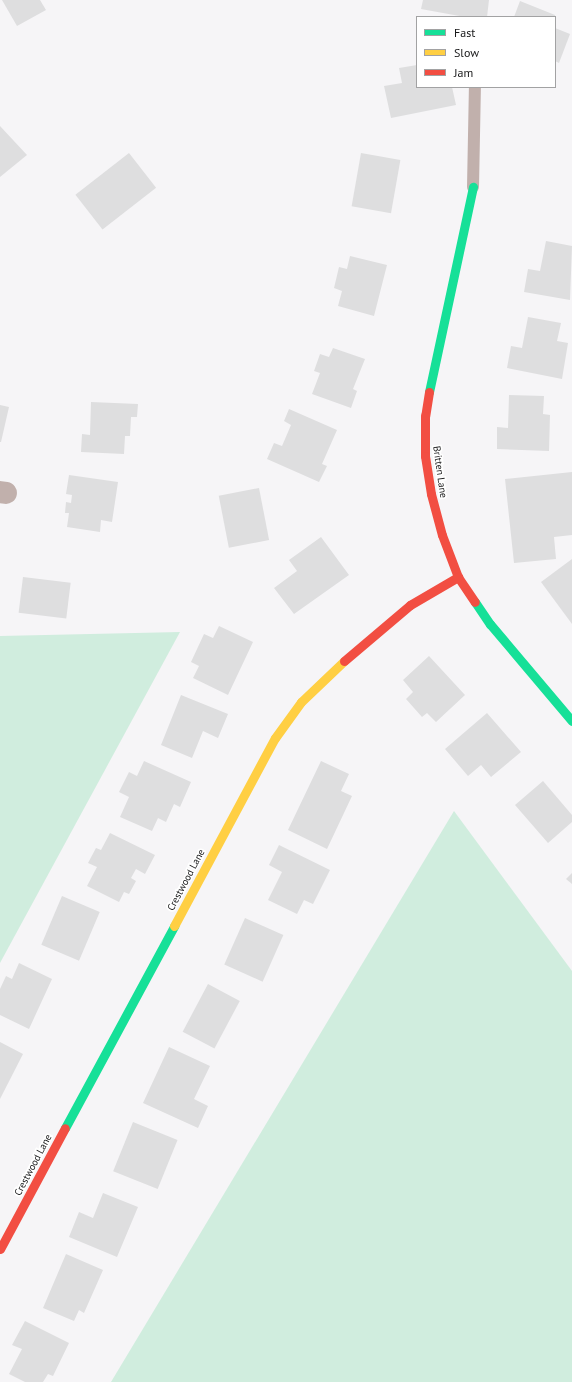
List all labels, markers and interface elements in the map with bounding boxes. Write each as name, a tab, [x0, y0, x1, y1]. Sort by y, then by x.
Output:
legend	[416, 16, 556, 88]
text: Fast	[454, 25, 475, 40]
text: Slow	[454, 45, 479, 60]
text: Jam	[454, 65, 473, 80]
street label: Britten Lane	[430, 445, 450, 499]
street label: Crestwood Lane	[165, 847, 207, 913]
street label: Crestwood Lane	[12, 1132, 54, 1198]

